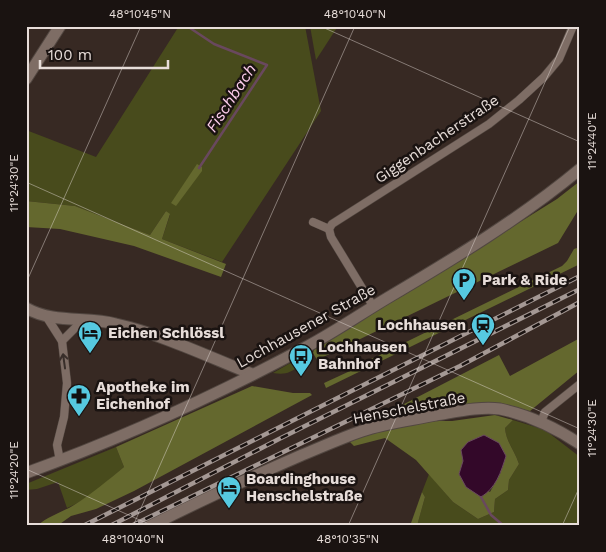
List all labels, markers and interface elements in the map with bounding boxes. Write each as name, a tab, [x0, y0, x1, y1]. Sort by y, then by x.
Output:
text: 48°10'45"N	[109, 7, 171, 21]
text: 48°10'40"N	[324, 7, 386, 21]
scale bar	[40, 38, 168, 70]
text: 100 m	[48, 46, 92, 64]
water label: Fischbach	[202, 60, 260, 136]
street label: Giggenbacherstraße	[372, 91, 502, 187]
text: 11°24'40"E	[585, 112, 599, 170]
text: 11°24'30"E	[7, 154, 21, 212]
parking icon: Park & Ride	[451, 267, 477, 301]
place label: Park & Ride	[482, 271, 568, 289]
street label: Lochhausener Straße	[233, 280, 379, 372]
station icon: Lochhausen	[470, 312, 496, 346]
place label: Lochhausen	[377, 316, 466, 334]
hotel icon: Eichen Schlössl	[77, 320, 103, 354]
place label: Eichen Schlössl	[108, 324, 224, 342]
place label: Lochhausen Bahnhof	[318, 338, 407, 373]
bus stop icon: Lochhausen Bahnhof	[288, 343, 314, 377]
one-way arrow	[59, 353, 69, 369]
place label: Apotheke im Eichenhof	[96, 378, 190, 413]
pharmacy icon: Apotheke im Eichenhof	[66, 383, 92, 417]
street label: Henschelstraße	[351, 388, 467, 428]
text: 11°24'30"E	[585, 399, 599, 457]
text: 11°24'20"E	[7, 441, 21, 499]
place label: Boardinghouse Henschelstraße	[246, 470, 363, 505]
hotel icon: Boardinghouse Henschelstraße	[216, 475, 242, 509]
text: 48°10'40"N	[102, 532, 164, 546]
text: 48°10'35"N	[317, 532, 379, 546]

